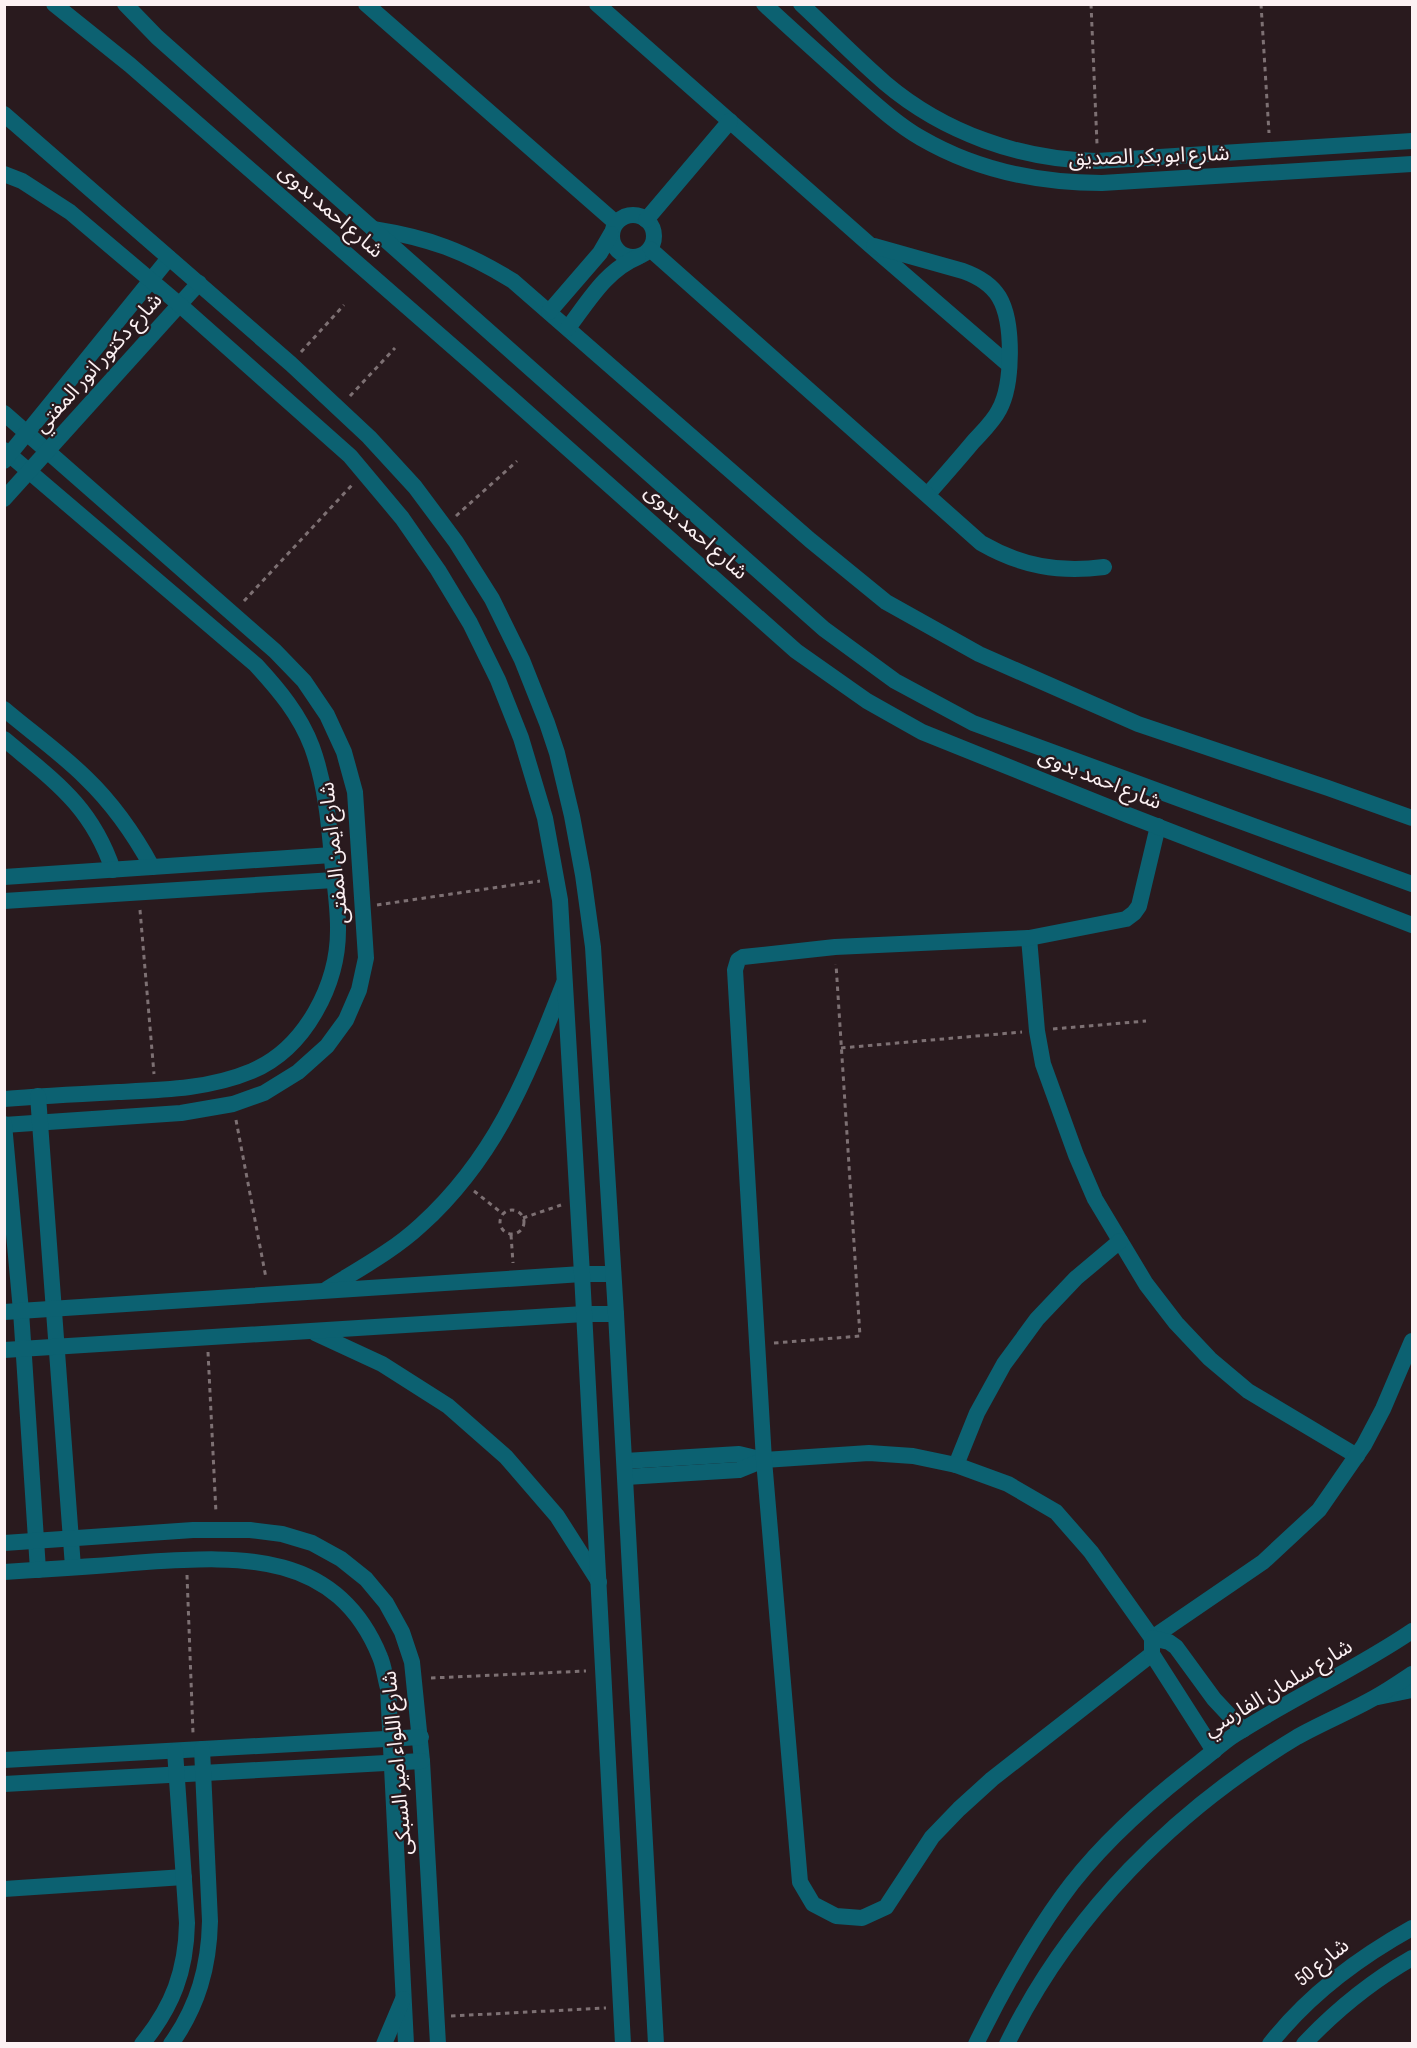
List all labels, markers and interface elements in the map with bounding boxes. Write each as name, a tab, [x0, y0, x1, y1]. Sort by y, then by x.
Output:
street label: شارع ابو بكر الصديق	[1068, 141, 1230, 173]
street label: شارع احمد بدوى	[272, 159, 388, 265]
street label: شارع دكتور انور المفتي	[29, 288, 170, 440]
street label: شارع احمد بدوى	[638, 479, 753, 586]
street label: شارع احمد بدوى	[1034, 743, 1165, 817]
street label: شارع ايمن المفتى	[314, 781, 356, 925]
street label: شارع سلمان الفارسي	[1199, 1634, 1358, 1745]
street label: شارع اللواء امير السبكى	[376, 1670, 420, 1856]
street label: شارع 50	[1290, 1933, 1355, 1993]

